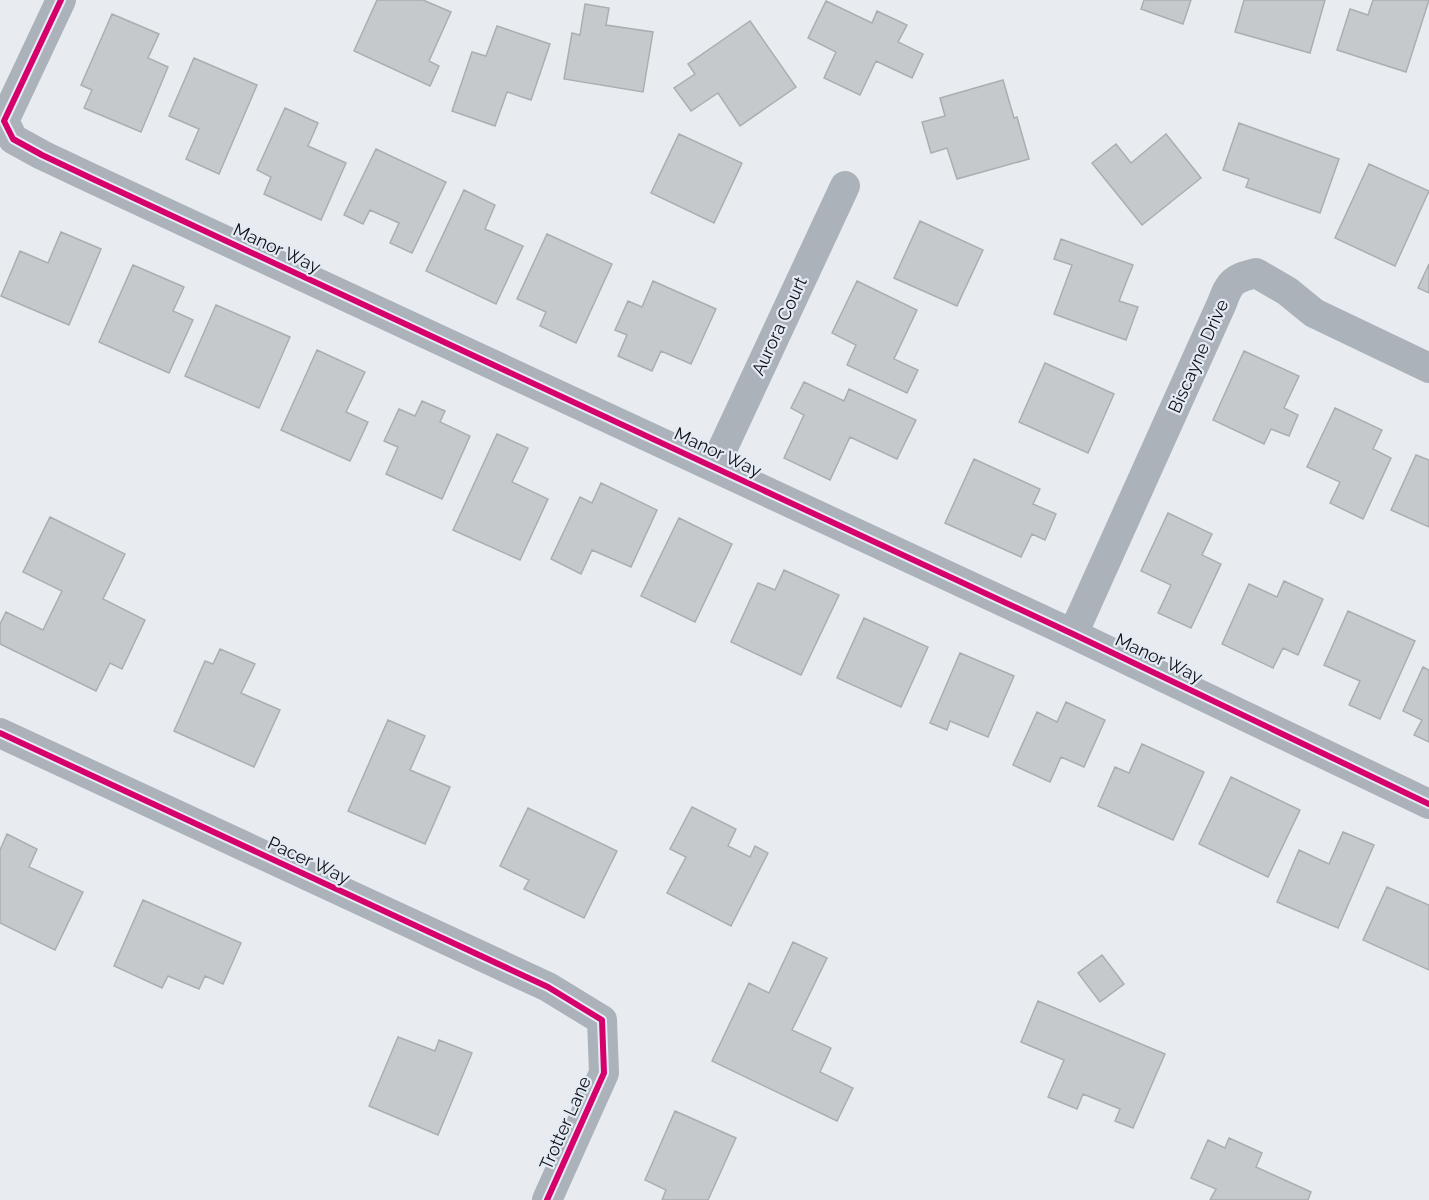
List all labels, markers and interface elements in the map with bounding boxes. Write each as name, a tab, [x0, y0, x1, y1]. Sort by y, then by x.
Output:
street label: Manor Way	[230, 219, 324, 277]
street label: Aurora Court	[747, 273, 811, 379]
street label: Biscayne Drive	[1164, 295, 1233, 416]
street label: Manor Way	[671, 423, 765, 481]
street label: Manor Way	[1112, 629, 1206, 687]
street label: Pacer Way	[265, 832, 354, 888]
street label: Trotter Lane	[535, 1073, 595, 1173]

